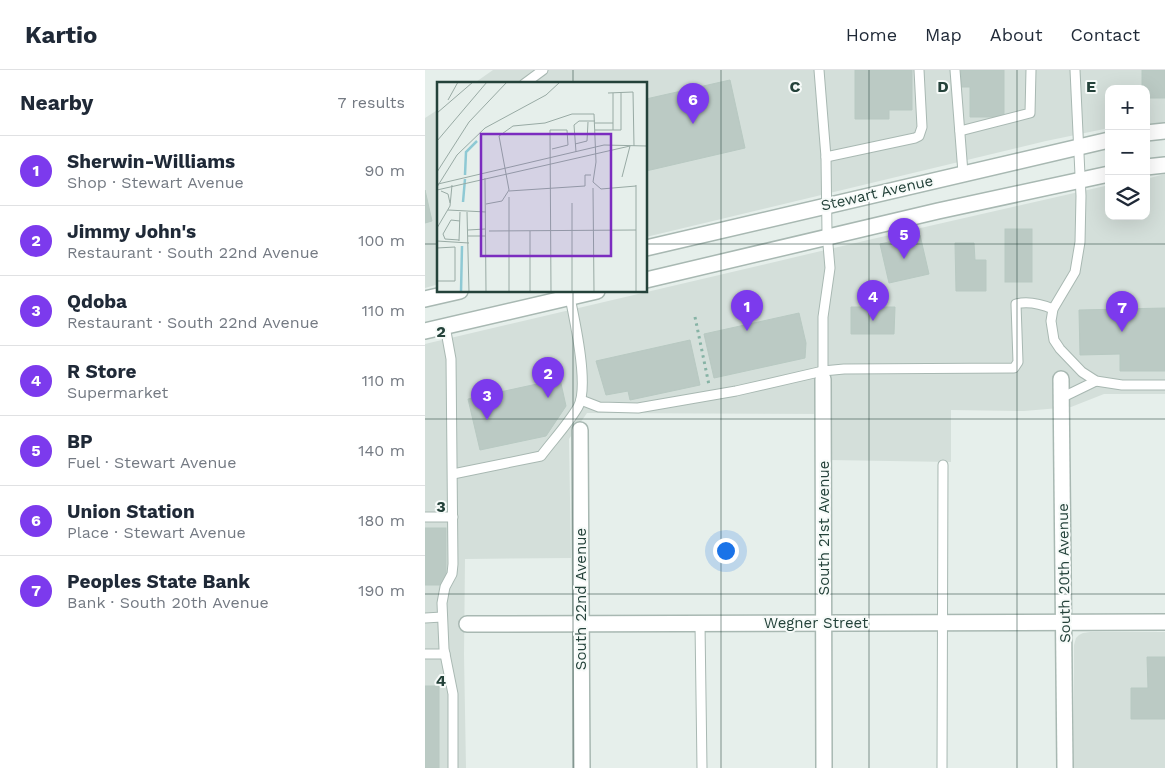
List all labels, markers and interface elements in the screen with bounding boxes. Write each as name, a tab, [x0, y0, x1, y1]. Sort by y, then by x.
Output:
text: Kartio	[25, 21, 97, 49]
text: Home	[846, 24, 897, 45]
text: Map	[925, 24, 962, 45]
text: About	[990, 24, 1042, 45]
text: Contact	[1070, 24, 1140, 45]
text: C	[790, 77, 801, 96]
text: D	[937, 77, 949, 96]
text: E	[1086, 77, 1096, 96]
inset map	[437, 82, 647, 292]
pin: 6	[677, 83, 709, 124]
map controls	[1105, 85, 1150, 220]
button: +	[1105, 85, 1150, 130]
text: Nearby	[20, 90, 93, 115]
text: 7 results	[338, 93, 405, 112]
button: −	[1105, 130, 1150, 175]
text: Sherwin-Williams	[67, 150, 235, 173]
text: 1	[33, 161, 39, 180]
text: 90 m	[364, 161, 405, 180]
street label: Stewart Avenue	[819, 171, 935, 215]
text: Shop · Stewart Avenue	[67, 173, 244, 192]
button: layers	[1105, 175, 1150, 220]
pin: 5	[888, 218, 920, 259]
text: Jimmy John's	[67, 220, 196, 243]
text: 2	[31, 231, 41, 250]
text: 100 m	[358, 231, 405, 250]
text: Restaurant · South 22nd Avenue	[67, 243, 319, 262]
pin: 4	[857, 280, 889, 321]
text: Qdoba	[67, 290, 127, 313]
pin: 1	[731, 290, 763, 331]
pin: 7	[1106, 291, 1138, 332]
text: 3	[31, 301, 41, 320]
text: 110 m	[362, 301, 405, 320]
text: Restaurant · South 22nd Avenue	[67, 313, 319, 332]
text: 2	[436, 322, 446, 341]
pin: 2	[532, 357, 564, 398]
text: R Store	[67, 360, 137, 383]
text: 4	[31, 371, 41, 390]
text: 110 m	[362, 371, 405, 390]
pin: 3	[471, 379, 503, 420]
text: Supermarket	[67, 383, 168, 402]
text: BP	[67, 430, 93, 453]
text: 5	[31, 441, 41, 460]
text: 140 m	[358, 441, 405, 460]
text: Fuel · Stewart Avenue	[67, 453, 236, 472]
street label: South 21st Avenue	[815, 461, 833, 595]
text: 3	[436, 497, 446, 516]
text: Union Station	[67, 500, 195, 523]
street label: South 20th Avenue	[1054, 503, 1074, 643]
text: 6	[31, 511, 41, 530]
text: 180 m	[358, 511, 405, 530]
text: Place · Stewart Avenue	[67, 523, 246, 542]
street label: South 22nd Avenue	[572, 528, 590, 670]
your location	[713, 538, 739, 564]
text: Peoples State Bank	[67, 570, 250, 593]
text: 7	[31, 581, 41, 600]
text: 190 m	[358, 581, 405, 600]
text: Bank · South 20th Avenue	[67, 593, 269, 612]
street label: Wegner Street	[764, 614, 869, 632]
text: 4	[436, 671, 446, 690]

